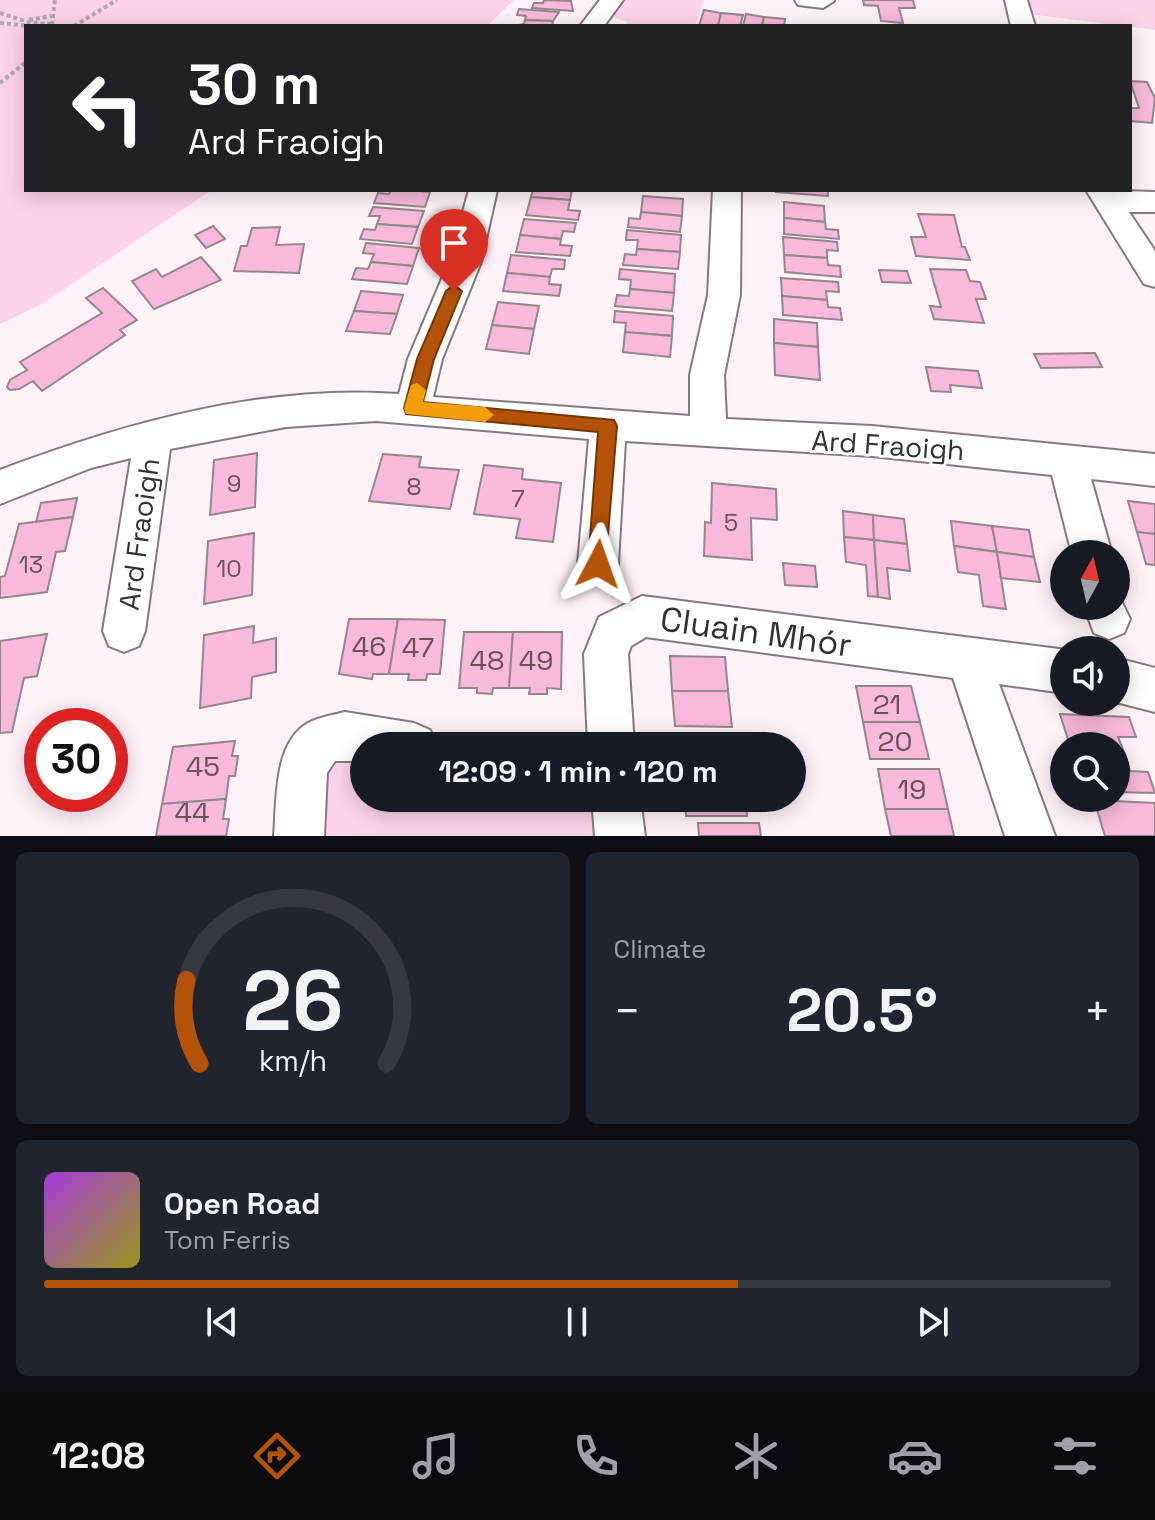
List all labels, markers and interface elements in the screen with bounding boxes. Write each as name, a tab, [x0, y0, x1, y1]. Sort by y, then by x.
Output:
text: 30 m	[188, 49, 320, 120]
icon: left	[56, 56, 160, 160]
text: Ard Fraoigh	[188, 119, 385, 165]
pin	[420, 209, 488, 291]
icon: arrive	[432, 221, 476, 265]
street label: Ard Fraoigh	[810, 422, 966, 468]
street label: Ard Fraoigh	[111, 456, 167, 612]
house number: 9	[227, 468, 241, 499]
house number: 8	[407, 471, 421, 502]
house number: 7	[511, 483, 525, 514]
house number: 5	[724, 507, 738, 538]
position arrow	[556, 522, 640, 606]
north arrow	[1050, 540, 1130, 620]
map controls	[1050, 540, 1130, 812]
house number: 13	[19, 549, 43, 580]
house number: 10	[216, 553, 242, 584]
street label: Cluain Mhór	[658, 597, 854, 667]
house number: 46	[352, 628, 386, 664]
house number: 47	[402, 629, 434, 665]
button: sound	[1050, 636, 1130, 716]
house number: 48	[470, 642, 504, 678]
house number: 49	[519, 642, 553, 678]
house number: 21	[873, 686, 901, 722]
speed limit sign: 30	[24, 708, 128, 812]
house number: 20	[878, 723, 912, 759]
button: search	[1050, 732, 1130, 812]
house number: 45	[186, 748, 220, 784]
text: 12:09 · 1 min · 120 m	[438, 752, 718, 791]
house number: 19	[898, 771, 926, 807]
house number: 44	[174, 794, 210, 830]
text: Climate	[614, 932, 706, 966]
text: 26	[242, 948, 343, 1054]
text: 20.5°	[787, 972, 938, 1049]
text: −	[614, 983, 641, 1039]
text: +	[1084, 983, 1111, 1039]
text: km/h	[259, 1043, 327, 1079]
text: Open Road	[164, 1184, 320, 1223]
text: Tom Ferris	[164, 1223, 291, 1257]
icon: previous	[200, 1300, 244, 1344]
icon: pause	[555, 1300, 599, 1344]
icon: next	[911, 1300, 955, 1344]
icon: directions	[249, 1428, 305, 1484]
icon: music	[408, 1428, 464, 1484]
icon: phone	[568, 1428, 624, 1484]
icon: climate	[728, 1428, 784, 1484]
icon: car	[887, 1428, 943, 1484]
icon: filters	[1047, 1428, 1103, 1484]
text: 12:08	[52, 1433, 145, 1479]

